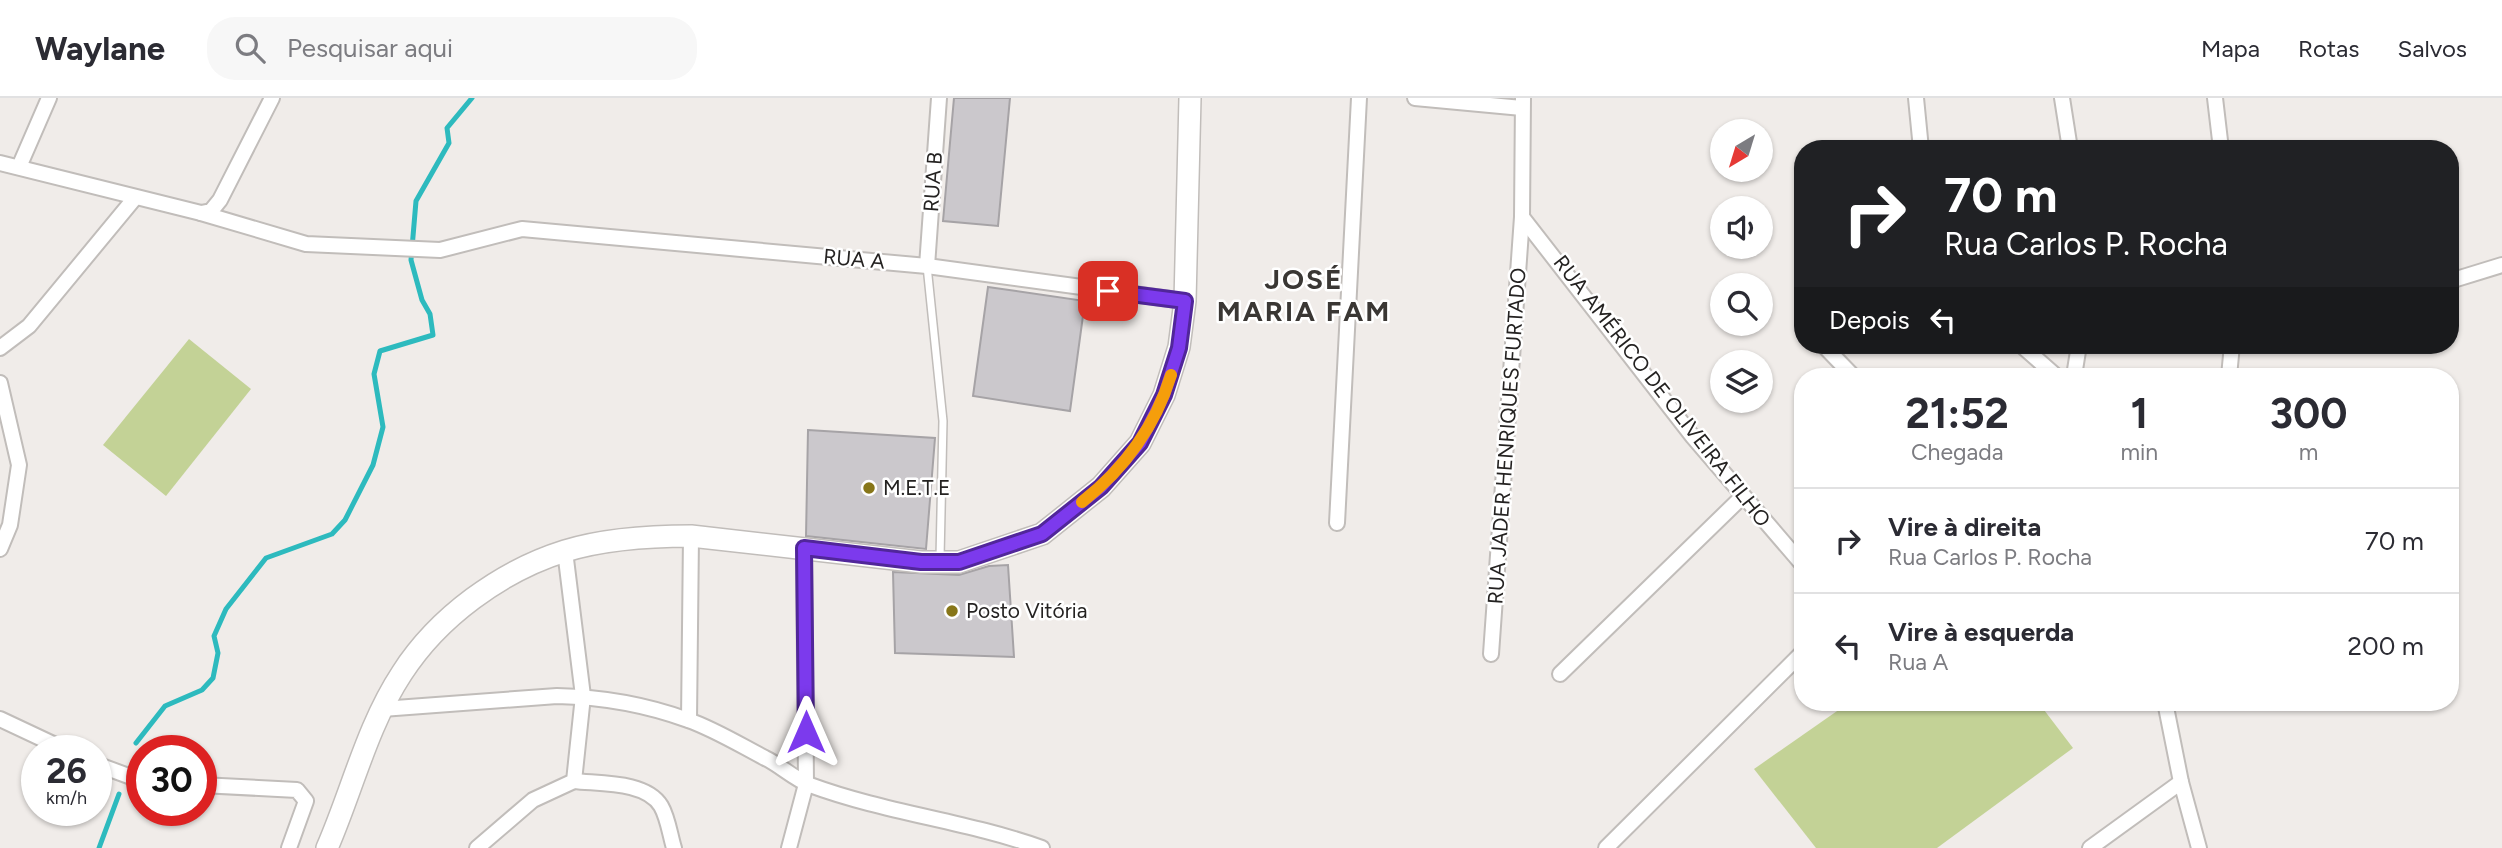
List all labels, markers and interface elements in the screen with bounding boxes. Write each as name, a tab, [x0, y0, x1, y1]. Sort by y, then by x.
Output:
search box	[207, 17, 697, 80]
text: Waylane	[35, 29, 165, 68]
icon: search	[231, 29, 269, 67]
text: Pesquisar aqui	[287, 32, 453, 64]
text: Mapa	[2201, 34, 2260, 63]
text: Rotas	[2298, 34, 2359, 63]
text: Salvos	[2397, 34, 2467, 63]
north arrow	[1710, 119, 1773, 182]
map controls	[1710, 119, 1773, 413]
street label: RUA B	[918, 151, 947, 213]
text: 70 m	[1944, 165, 2057, 224]
icon: right	[1829, 168, 1920, 259]
button: sound	[1710, 196, 1773, 259]
text: Rua Carlos P. Rocha	[1944, 225, 2228, 263]
street label: RUA A	[822, 243, 886, 274]
street label: RUA AMÉRICO DE OLIVEIRA FILHO	[1549, 250, 1776, 531]
pin	[1078, 261, 1138, 321]
district label: JOSÉ MARIA FAM	[1217, 262, 1391, 328]
street label: RUA JADER HENRIQUES FURTADO	[1482, 267, 1531, 605]
icon: arrive	[1089, 272, 1127, 310]
button: search	[1710, 273, 1773, 336]
icon: left	[1924, 301, 1962, 339]
text: Depois	[1829, 304, 1910, 336]
button: layers	[1710, 350, 1773, 413]
text: 21:52	[1906, 388, 2009, 439]
text: 1	[2130, 388, 2148, 439]
text: 300	[2270, 388, 2347, 439]
text: Chegada	[1911, 438, 2003, 466]
text: min	[2120, 438, 2158, 466]
text: m	[2299, 438, 2318, 466]
place label: M.E.T.E	[883, 475, 950, 500]
marker: M.E.T.E	[861, 480, 877, 496]
text: Vire à direita	[1888, 511, 2041, 543]
icon: right	[1829, 522, 1867, 560]
text: 70 m	[2365, 525, 2424, 557]
text: Rua Carlos P. Rocha	[1888, 543, 2092, 571]
place label: Posto Vitória	[966, 598, 1087, 623]
marker: Posto Vitória	[944, 603, 960, 619]
text: Vire à esquerda	[1888, 616, 2074, 648]
icon: left	[1829, 627, 1867, 665]
text: 200 m	[2348, 630, 2424, 662]
text: Rua A	[1888, 648, 1948, 676]
position arrow	[769, 695, 843, 769]
speed limit sign: 30	[126, 735, 217, 826]
text: 26	[46, 750, 87, 792]
text: km/h	[46, 787, 87, 809]

